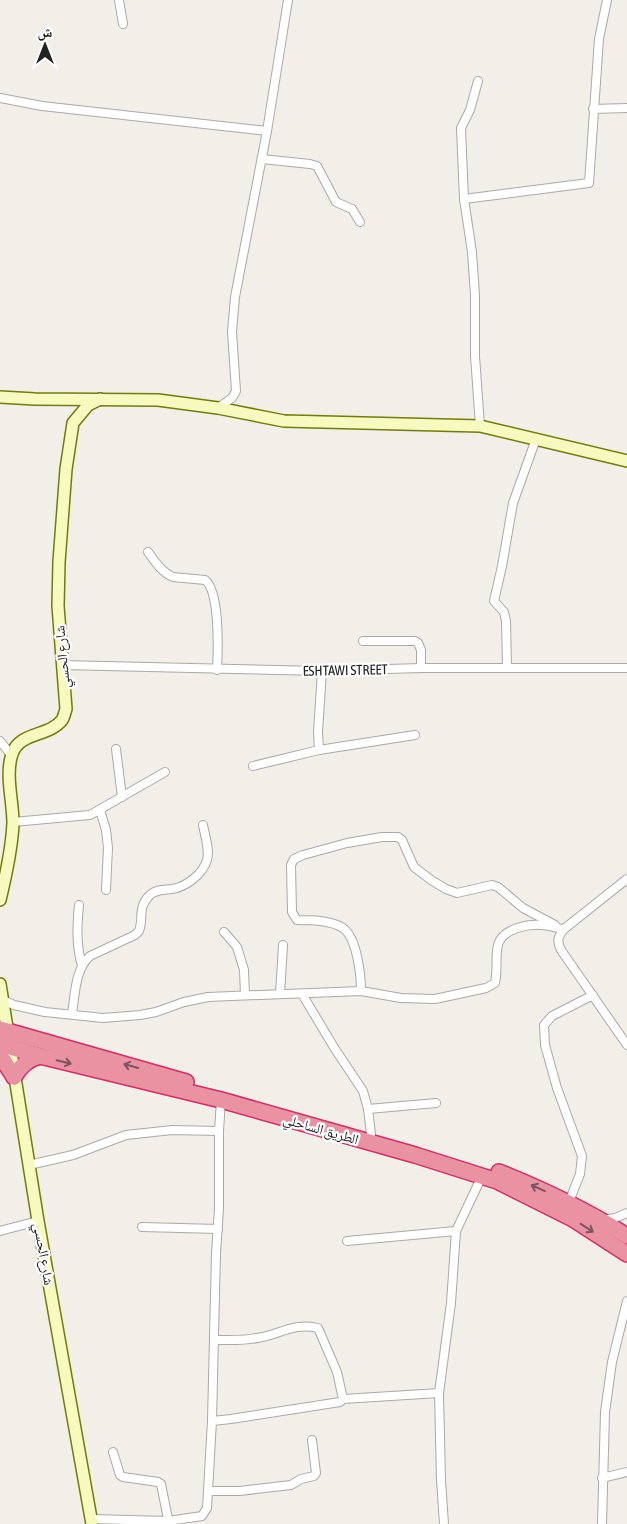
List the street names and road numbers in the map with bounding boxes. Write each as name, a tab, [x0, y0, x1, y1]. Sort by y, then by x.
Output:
street label: شارع الحسي	[51, 625, 76, 689]
street label: ESHTAWI STREET	[302, 661, 388, 679]
street label: الطريق الساحلي	[281, 1111, 360, 1151]
street label: شارع الحسي	[27, 1222, 57, 1287]

